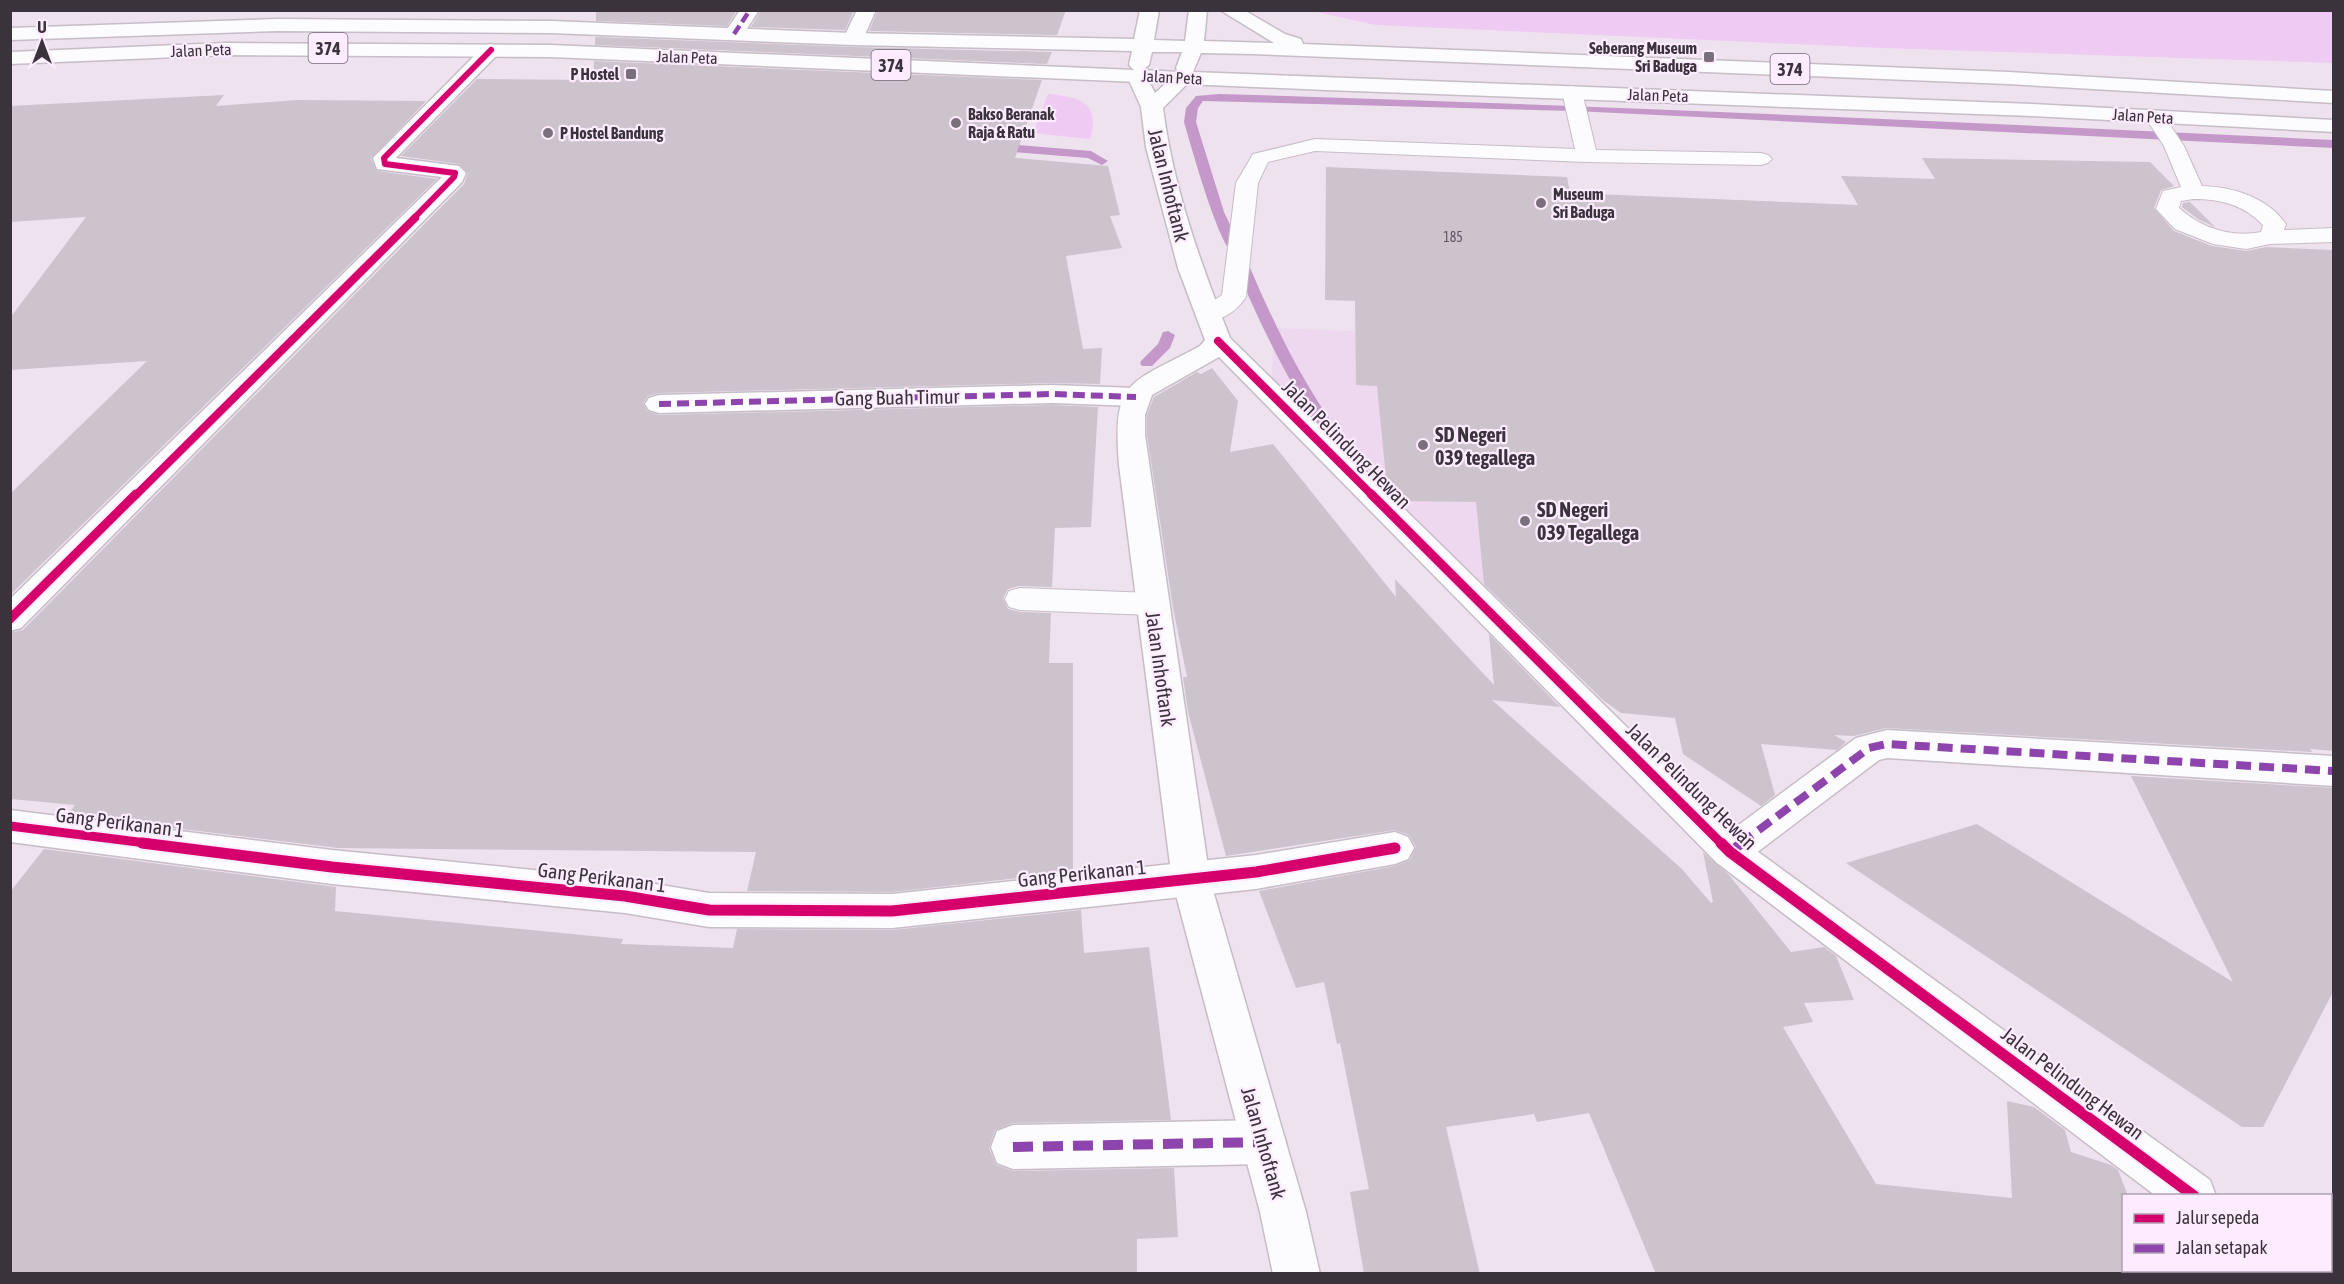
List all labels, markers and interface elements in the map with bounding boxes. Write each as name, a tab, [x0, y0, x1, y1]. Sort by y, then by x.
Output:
north arrow	[12, 12, 72, 72]
text: U	[37, 18, 47, 36]
road number: 374	[308, 33, 348, 63]
place label: Seberang Museum Sri Baduga	[1589, 39, 1697, 75]
street label: Jalan Peta	[170, 40, 232, 60]
street label: Jalan Peta	[656, 47, 718, 67]
road number: 374	[872, 50, 910, 80]
marker: Seberang Museum Sri Baduga	[1702, 50, 1716, 64]
road number: 374	[1770, 54, 1810, 84]
place label: P Hostel	[571, 65, 620, 83]
street label: Jalan Peta	[1141, 66, 1203, 88]
marker: P Hostel	[624, 67, 638, 81]
street label: Jalan Peta	[1627, 85, 1689, 105]
place label: Bakso Beranak Raja & Ratu	[968, 105, 1055, 141]
street label: Jalan Peta	[2112, 105, 2174, 127]
marker: Bakso Beranak Raja & Ratu	[949, 116, 963, 130]
place label: P Hostel Bandung	[560, 124, 663, 142]
marker: P Hostel Bandung	[541, 126, 555, 140]
street label: Jalan Inhoftank	[1144, 126, 1194, 244]
place label: Museum Sri Baduga	[1553, 185, 1615, 221]
marker: Museum Sri Baduga	[1534, 196, 1548, 210]
house number: 185	[1443, 229, 1463, 245]
street label: Jalan Pelindung Hewan	[1278, 375, 1416, 513]
street label: Gang Buah Timur	[834, 384, 961, 410]
place label: SD Negeri 039 tegallega	[1435, 423, 1535, 469]
marker: SD Negeri 039 tegallega	[1416, 438, 1430, 452]
place label: SD Negeri 039 Tegallega	[1537, 498, 1639, 544]
marker: SD Negeri 039 Tegallega	[1518, 514, 1532, 528]
street label: Jalan Inhoftank	[1142, 610, 1180, 728]
street label: Jalan Pelindung Hewan	[1622, 718, 1762, 854]
street label: Gang Perikanan 1	[55, 803, 185, 841]
street label: Gang Perikanan 1	[1017, 855, 1147, 891]
street label: Gang Perikanan 1	[537, 858, 667, 896]
street label: Jalan Pelindung Hewan	[1997, 1022, 2149, 1144]
street label: Jalan Inhoftank	[1237, 1084, 1291, 1202]
legend	[2122, 1194, 2332, 1272]
text: Jalur sepeda	[2176, 1207, 2259, 1228]
text: Jalan setapak	[2176, 1237, 2267, 1258]

